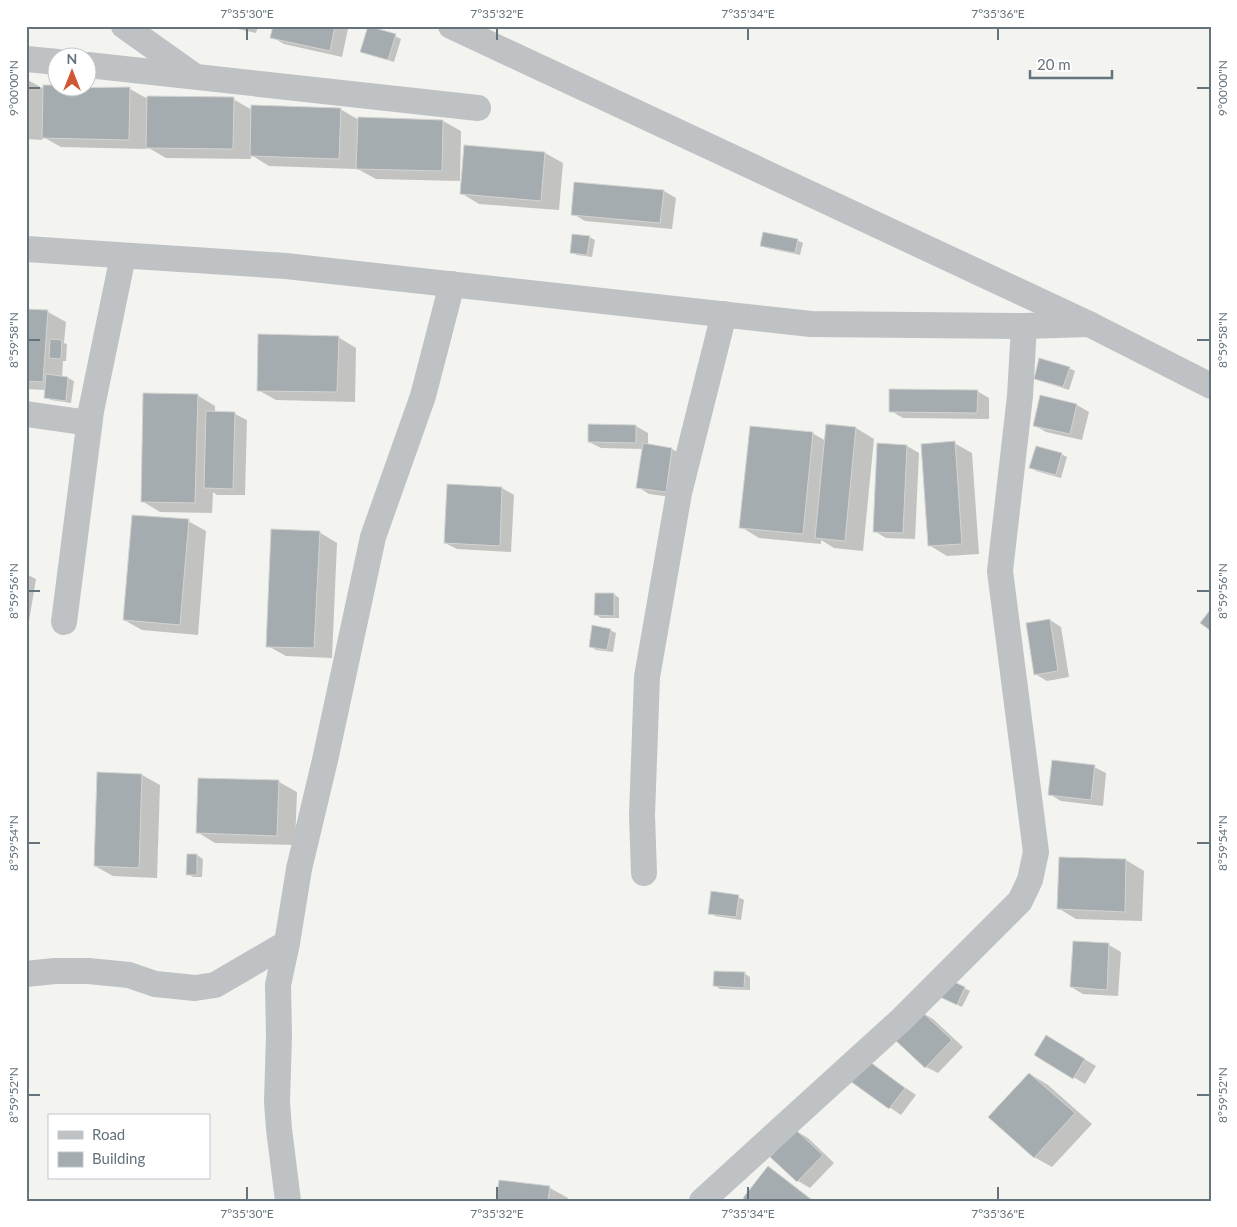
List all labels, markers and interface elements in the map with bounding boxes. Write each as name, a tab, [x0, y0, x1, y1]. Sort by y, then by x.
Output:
text: 7°35'30"E	[220, 6, 274, 21]
text: 7°35'32"E	[470, 6, 524, 21]
text: 7°35'34"E	[721, 6, 775, 21]
text: 7°35'36"E	[971, 6, 1025, 21]
north arrow	[48, 48, 98, 98]
scale bar	[1030, 48, 1112, 80]
text: N	[67, 50, 77, 67]
text: 20 m	[1037, 55, 1071, 73]
text: 9°00'00"N	[6, 60, 21, 116]
text: 9°00'00"N	[1215, 60, 1230, 116]
text: 8°59'58"N	[6, 312, 21, 368]
text: 8°59'58"N	[1215, 312, 1230, 368]
text: 8°59'56"N	[6, 563, 21, 619]
text: 8°59'56"N	[1215, 563, 1230, 619]
text: 8°59'54"N	[6, 815, 21, 871]
text: 8°59'54"N	[1215, 815, 1230, 871]
text: 8°59'52"N	[6, 1067, 21, 1123]
text: 8°59'52"N	[1215, 1067, 1230, 1123]
legend	[48, 1114, 210, 1180]
text: Road	[92, 1125, 125, 1143]
text: Building	[92, 1149, 145, 1167]
text: 7°35'30"E	[220, 1206, 274, 1221]
text: 7°35'32"E	[470, 1206, 524, 1221]
text: 7°35'34"E	[721, 1206, 775, 1221]
text: 7°35'36"E	[971, 1206, 1025, 1221]

